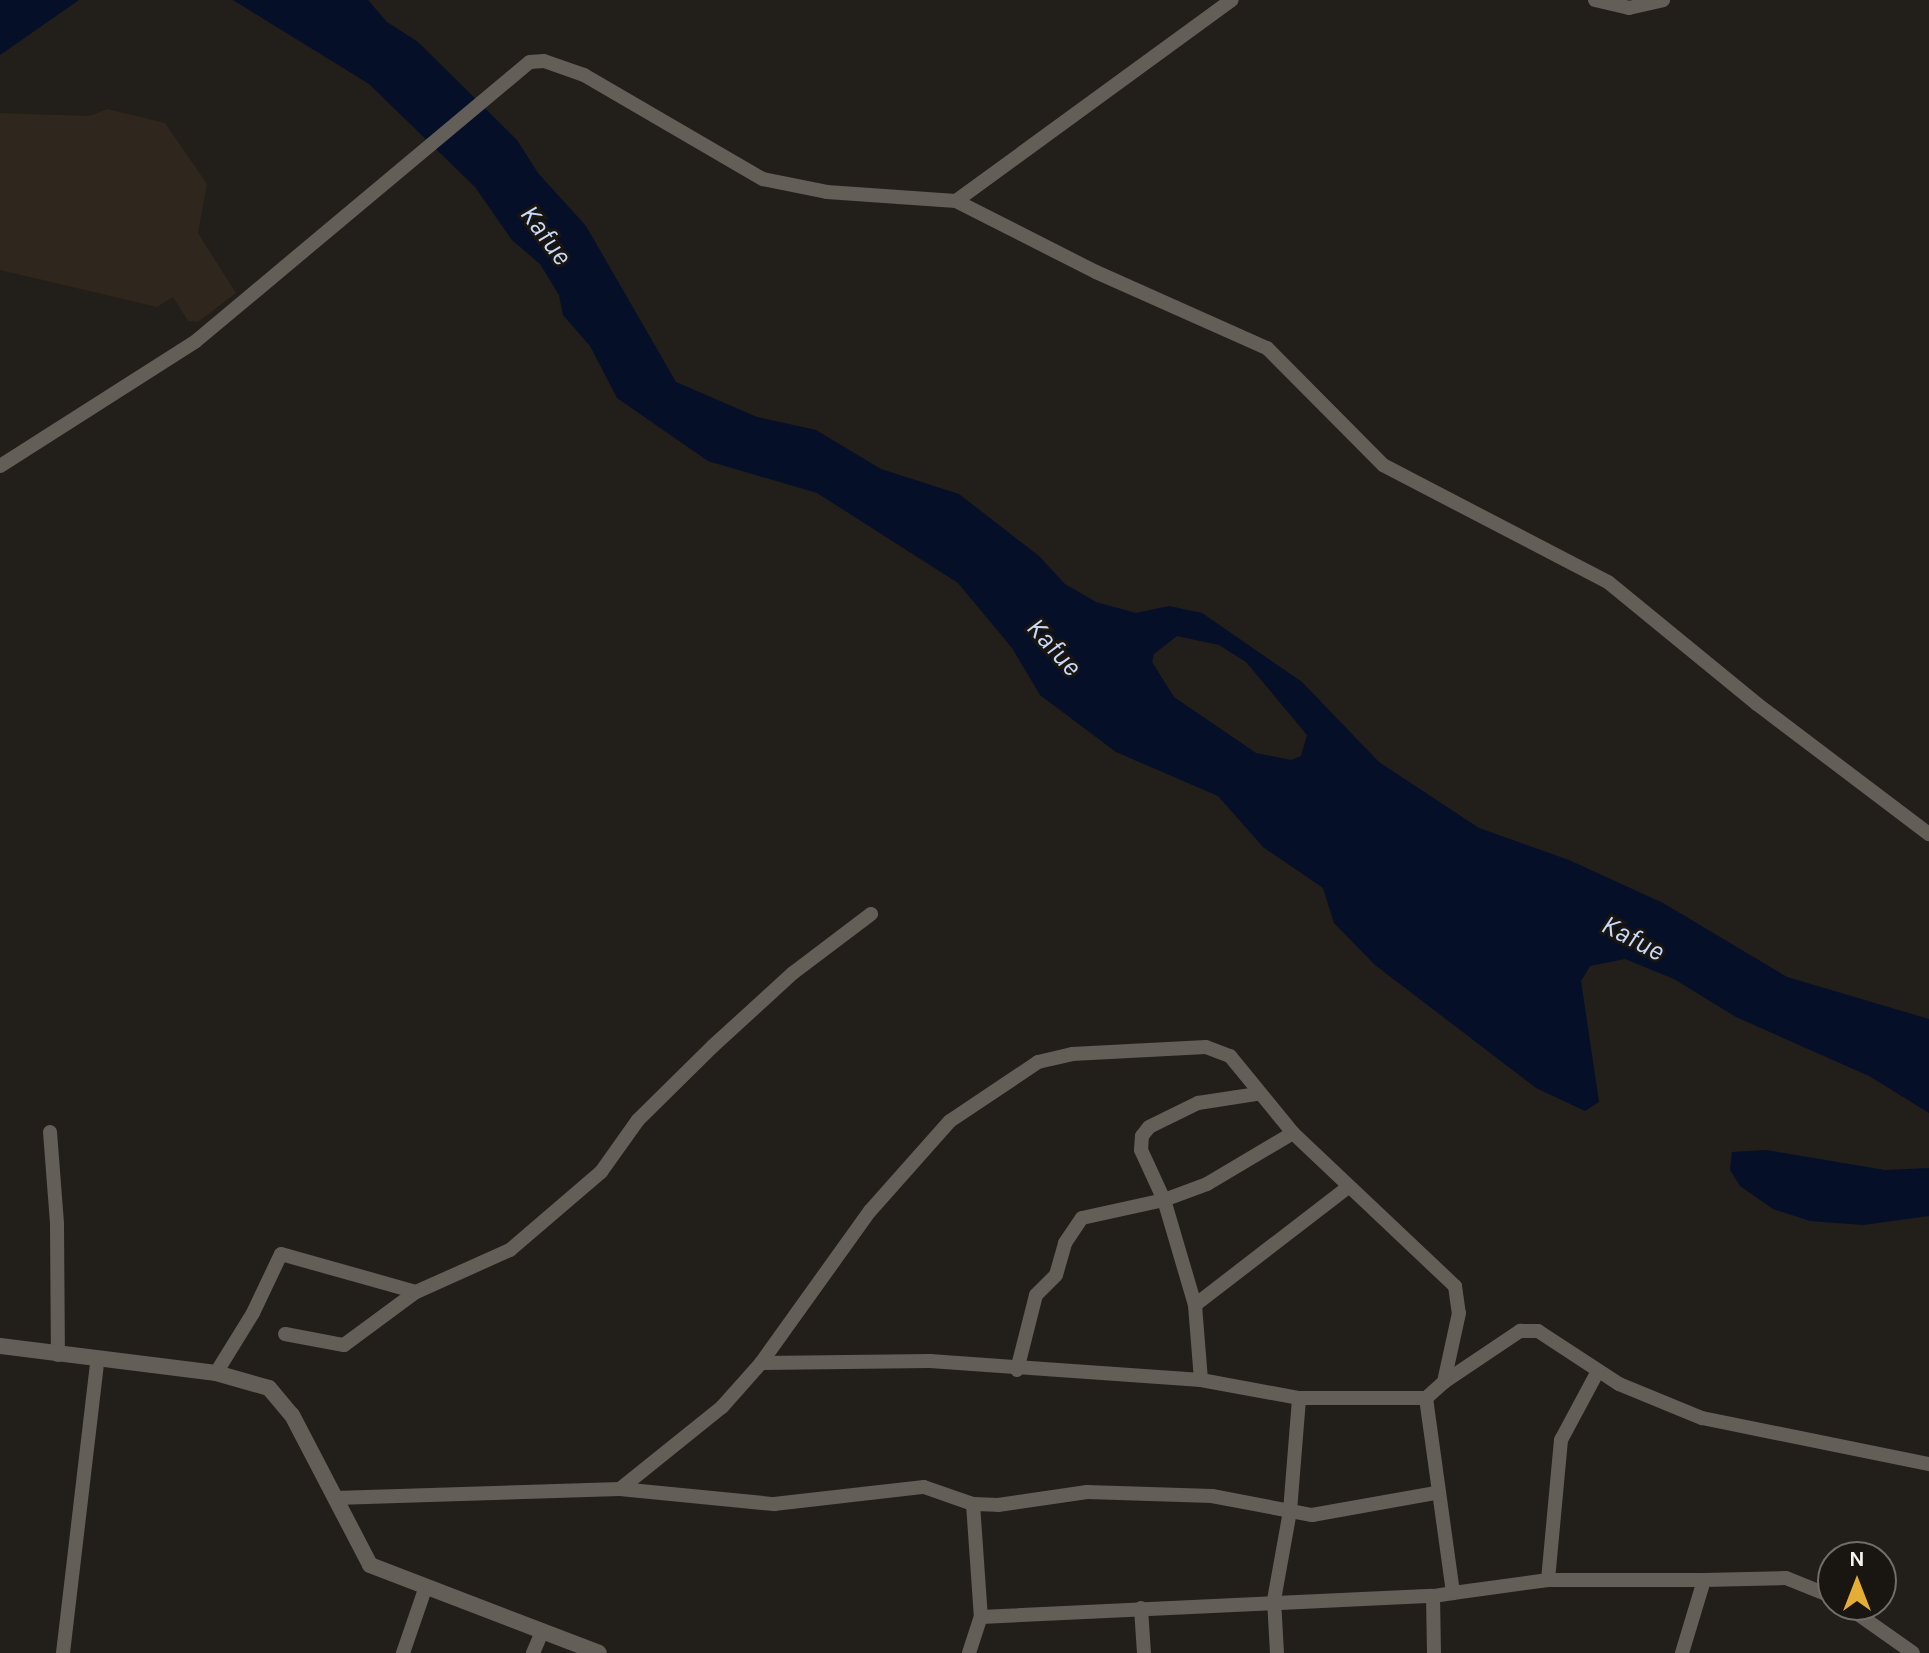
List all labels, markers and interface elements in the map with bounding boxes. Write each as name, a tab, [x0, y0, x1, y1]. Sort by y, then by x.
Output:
water label: Kafue	[513, 198, 579, 272]
water label: Kafue	[1019, 611, 1089, 683]
water label: Kafue	[1596, 908, 1670, 968]
north arrow	[1817, 1541, 1897, 1621]
text: N	[1849, 1546, 1865, 1572]

